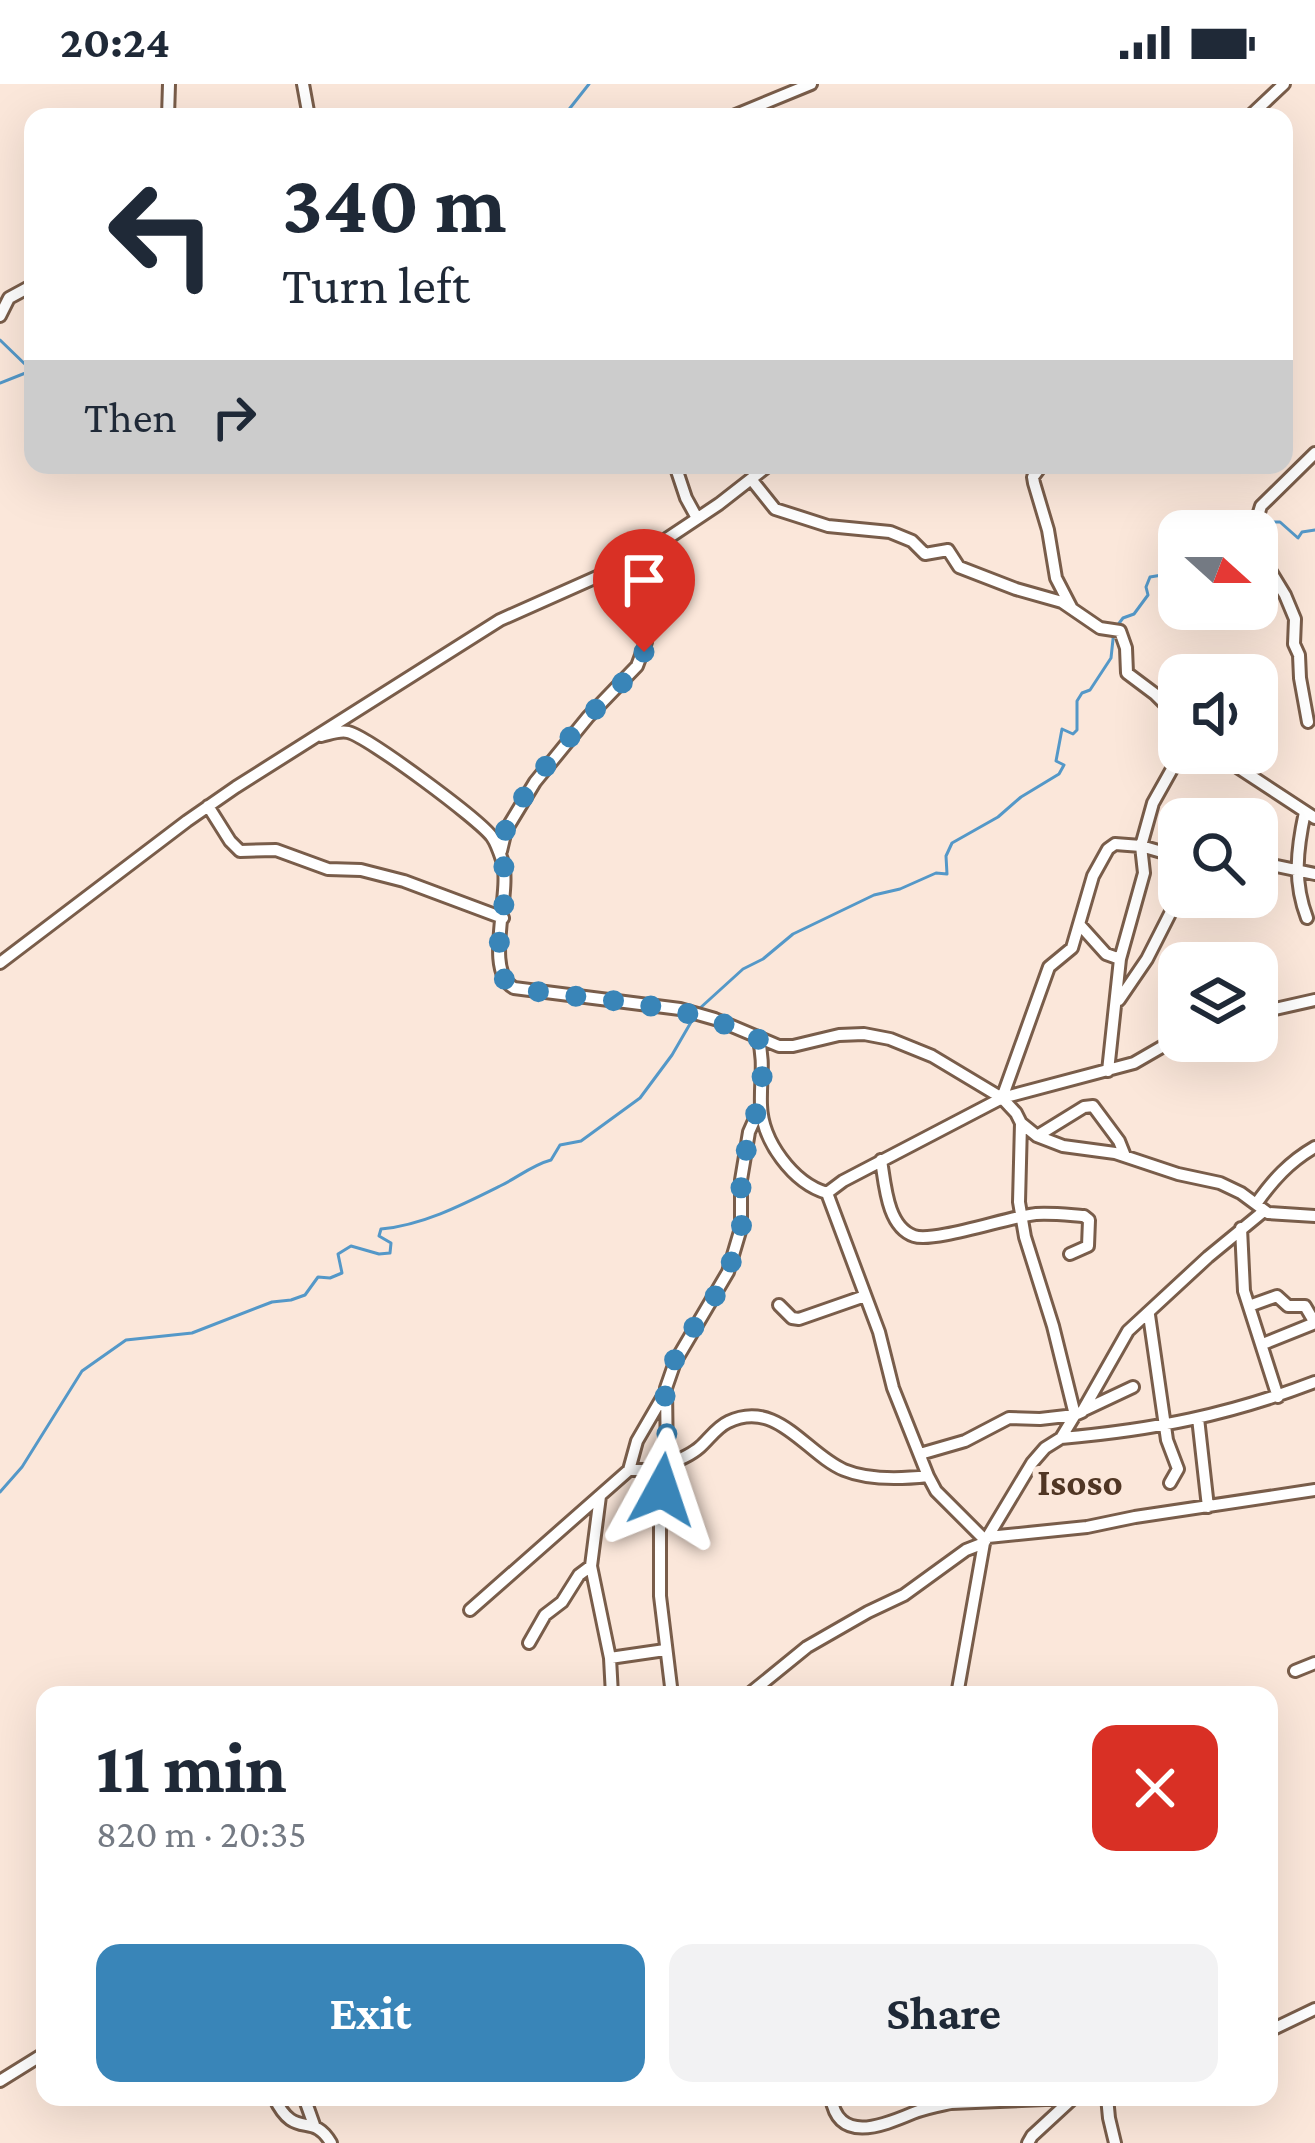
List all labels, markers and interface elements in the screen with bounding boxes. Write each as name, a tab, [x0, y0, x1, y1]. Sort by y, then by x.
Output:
text: 20:24	[60, 17, 170, 67]
icon: left	[84, 156, 240, 312]
text: 340 m	[282, 157, 507, 250]
text: Turn left	[282, 255, 470, 315]
icon: right	[201, 384, 267, 450]
text: Then	[84, 392, 177, 442]
north arrow	[1158, 510, 1278, 630]
map controls	[1158, 510, 1278, 1062]
pin	[593, 529, 695, 652]
icon: arrive	[611, 547, 677, 613]
button: sound	[1158, 654, 1278, 774]
button: search	[1158, 798, 1278, 918]
button: layers	[1158, 942, 1278, 1062]
position arrow	[599, 1427, 725, 1553]
district label: Isoso	[1037, 1460, 1123, 1503]
button: close	[1092, 1725, 1218, 1851]
text: 11 min	[96, 1727, 287, 1807]
text: 820 m · 20:35	[96, 1812, 307, 1855]
button: Exit	[96, 1944, 645, 2082]
button: Share	[669, 1944, 1218, 2082]

